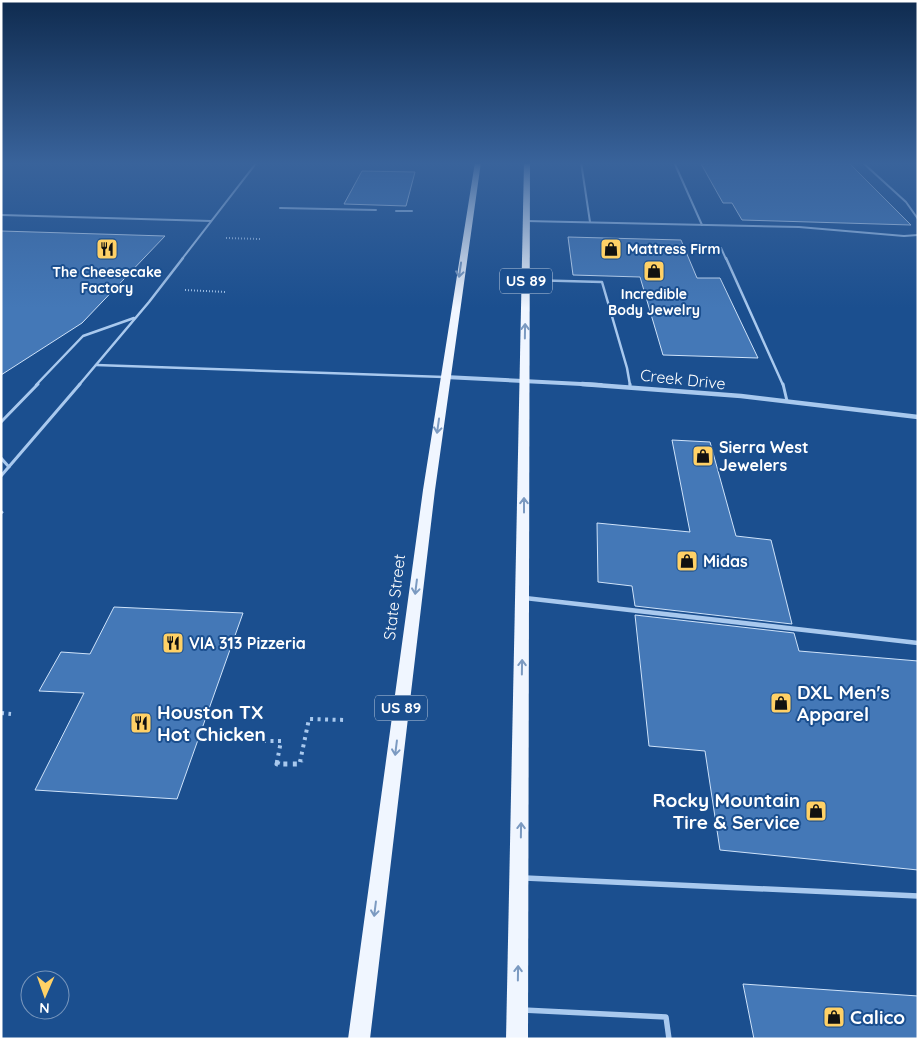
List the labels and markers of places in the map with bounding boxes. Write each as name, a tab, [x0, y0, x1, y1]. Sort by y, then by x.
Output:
restaurant icon: The Cheesecake Factory	[95, 237, 119, 261]
shop icon: Mattress Firm	[599, 237, 623, 261]
place label: Mattress Firm	[627, 240, 720, 258]
shop icon: Incredible Body Jewelry	[642, 259, 666, 283]
place label: The Cheesecake Factory	[52, 263, 162, 297]
place label: Incredible Body Jewelry	[608, 285, 700, 319]
place label: Sierra West Jewelers	[719, 437, 809, 475]
shop icon: Sierra West Jewelers	[691, 444, 715, 468]
shop icon: Midas	[675, 549, 699, 573]
place label: Midas	[703, 551, 748, 571]
restaurant icon: VIA 313 Pizzeria	[161, 631, 185, 655]
place label: VIA 313 Pizzeria	[189, 633, 306, 653]
place label: DXL Men's Apparel	[797, 680, 890, 726]
shop icon: DXL Men's Apparel	[769, 691, 793, 715]
place label: Houston TX Hot Chicken	[157, 700, 266, 746]
restaurant icon: Houston TX Hot Chicken	[129, 711, 153, 735]
place label: Rocky Mountain Tire & Service	[653, 788, 800, 834]
shop icon: Rocky Mountain Tire & Service	[804, 799, 828, 823]
shop icon: Calico	[822, 1005, 846, 1029]
place label: Calico	[850, 1005, 905, 1029]

